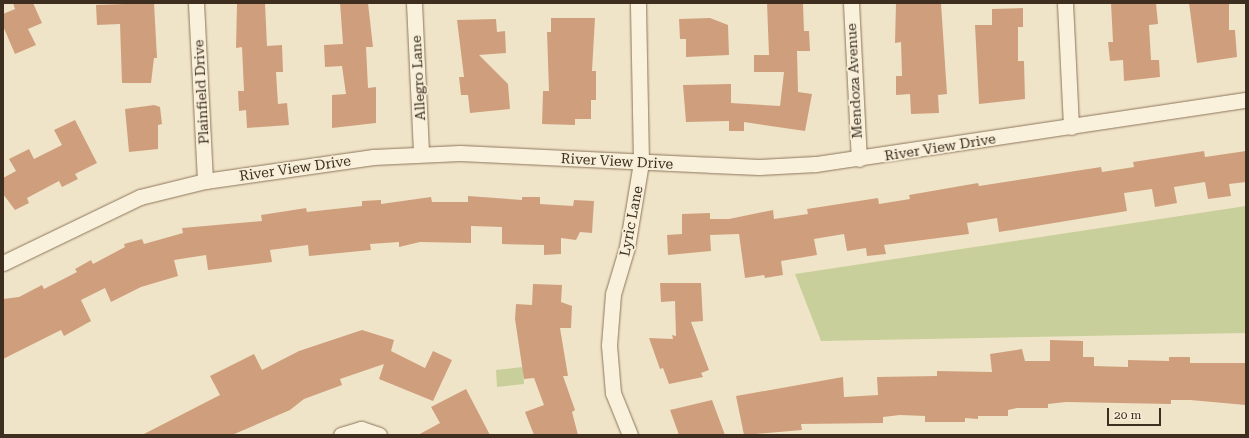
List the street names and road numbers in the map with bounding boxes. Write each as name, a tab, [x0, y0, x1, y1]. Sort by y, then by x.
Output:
street label: Mendoza Avenue	[843, 23, 865, 139]
street label: Allegro Lane	[407, 35, 429, 121]
street label: Plainfield Drive	[190, 39, 212, 145]
street label: River View Drive	[883, 130, 997, 164]
street label: River View Drive	[560, 150, 674, 172]
street label: River View Drive	[238, 152, 352, 184]
street label: Lyric Lane	[616, 184, 646, 258]

